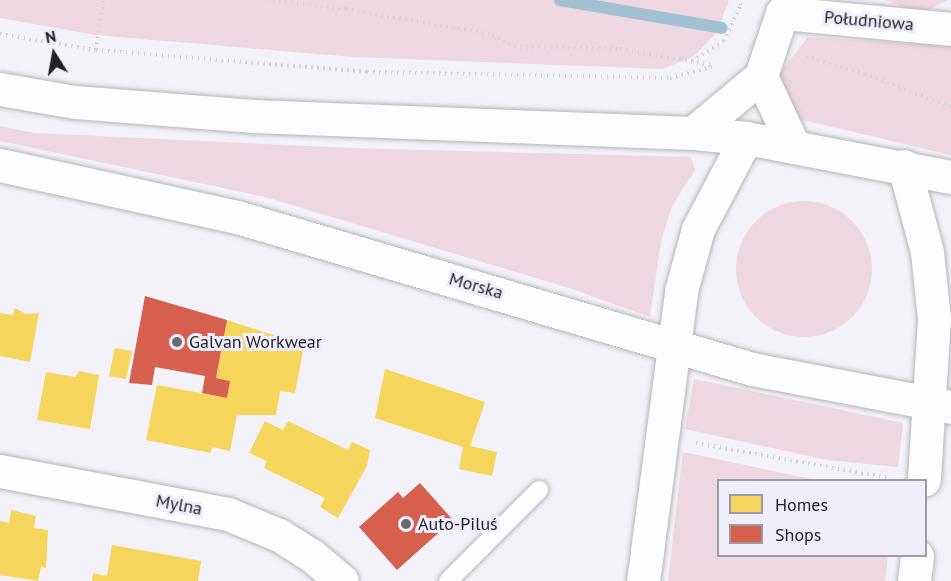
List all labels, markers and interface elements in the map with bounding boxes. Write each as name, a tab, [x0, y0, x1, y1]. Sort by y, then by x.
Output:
street label: Południowa	[823, 6, 915, 36]
north arrow	[24, 24, 84, 84]
text: N	[43, 26, 58, 47]
street label: Morska	[447, 268, 505, 304]
place label: Galvan Workwear	[189, 331, 322, 353]
marker: Galvan Workwear	[170, 335, 184, 349]
legend	[717, 479, 927, 557]
street label: Mylna	[154, 490, 204, 520]
text: Homes	[775, 493, 828, 516]
place label: Auto-Piluś	[418, 513, 498, 535]
marker: Auto-Piluś	[399, 517, 413, 531]
text: Shops	[775, 523, 821, 546]

